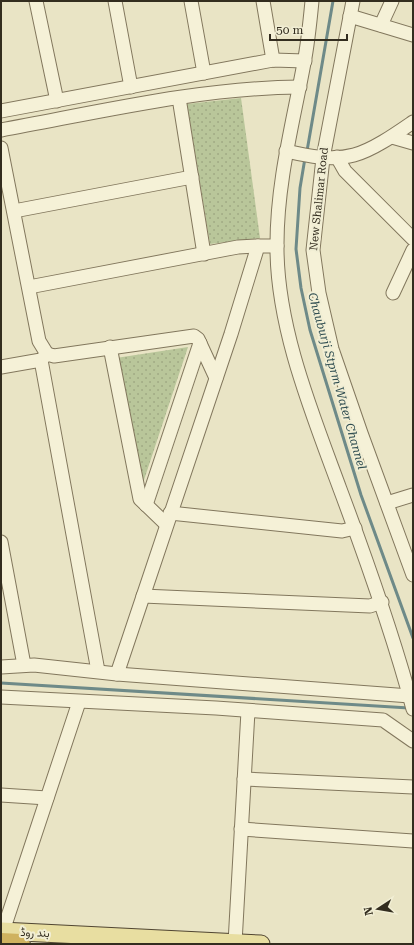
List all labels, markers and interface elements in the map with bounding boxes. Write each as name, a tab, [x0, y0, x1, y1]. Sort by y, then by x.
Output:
scale bar	[270, 16, 347, 42]
text: 50 m	[276, 23, 303, 37]
street label: New Shalimar Road	[307, 147, 331, 251]
water label: Chauburji Stprm Water Channel	[305, 291, 369, 471]
north arrow	[358, 889, 398, 929]
text: N	[361, 905, 376, 916]
street label: بند روڈ	[20, 926, 50, 940]

